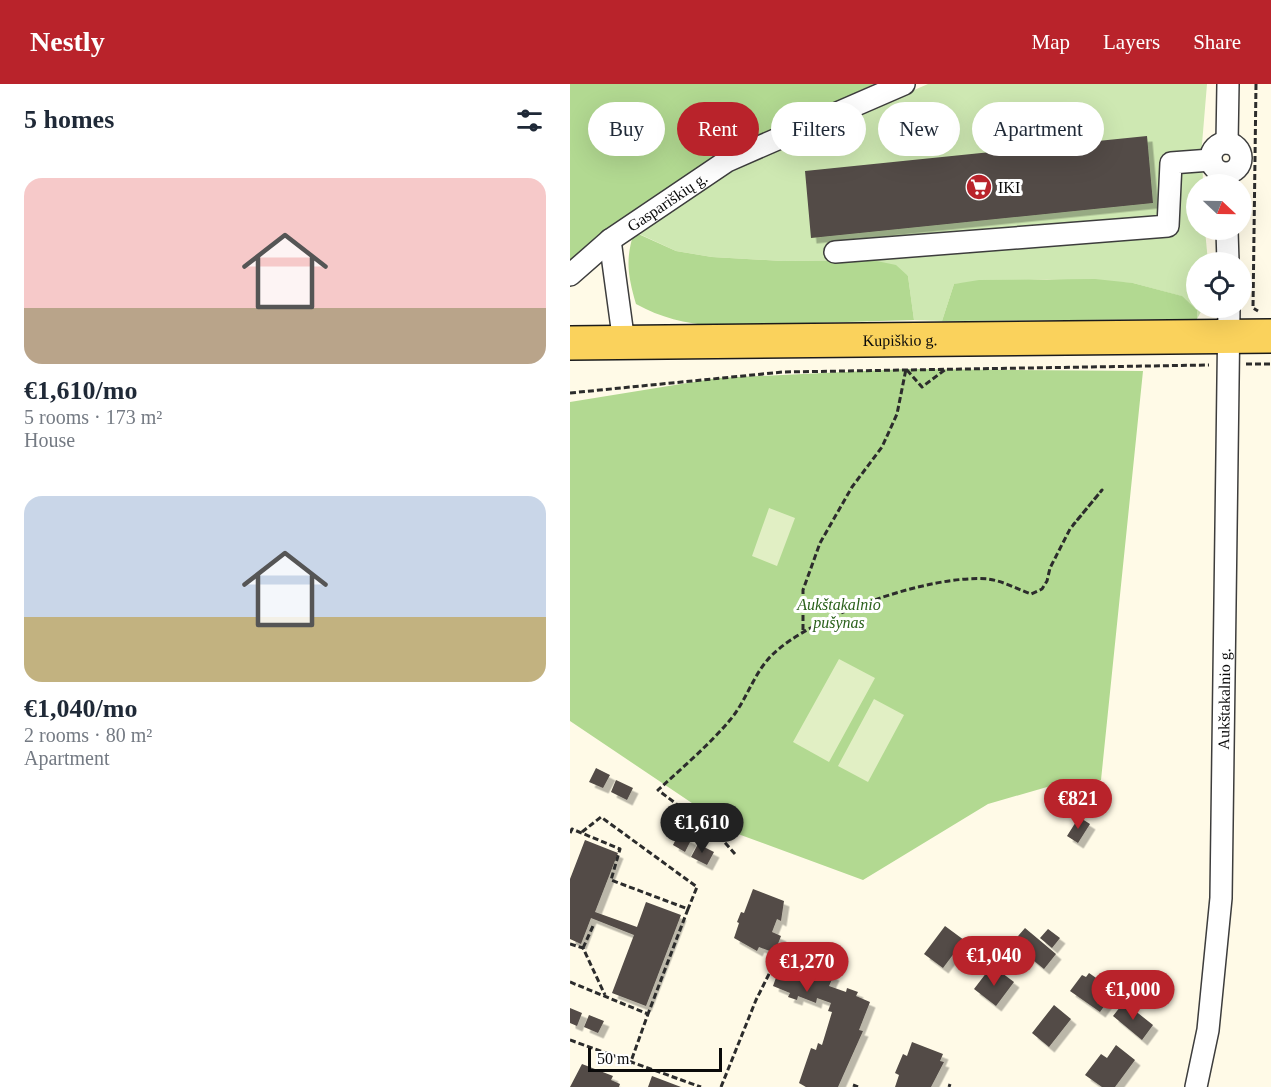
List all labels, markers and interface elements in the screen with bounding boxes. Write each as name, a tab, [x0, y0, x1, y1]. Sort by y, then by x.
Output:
text: Nestly	[30, 26, 105, 57]
text: Map	[1032, 30, 1070, 54]
text: Layers	[1103, 30, 1160, 54]
text: Share	[1193, 30, 1241, 54]
chip: Buy	[588, 102, 665, 156]
chip: Rent	[677, 102, 759, 156]
chip: Filters	[771, 102, 866, 156]
chip: New	[878, 102, 960, 156]
chip: Apartment	[972, 102, 1104, 156]
icon: filters	[513, 104, 546, 137]
text: 5 homes	[24, 105, 114, 134]
street label: Gaspariškių g.	[624, 169, 710, 235]
supermarket icon: IKI	[964, 172, 994, 202]
north arrow	[1186, 174, 1252, 240]
map controls	[1186, 174, 1252, 318]
place label: IKI	[998, 179, 1020, 196]
icon: home	[231, 217, 339, 325]
button: locate	[1186, 252, 1252, 318]
street label: Kupiškio g.	[863, 331, 937, 350]
text: €1,610/mo	[24, 376, 137, 405]
text: 5 rooms · 173 m²	[24, 406, 162, 428]
text: House	[24, 429, 75, 451]
icon: home	[231, 535, 339, 643]
park label: Aukštakalnio pušynas	[796, 596, 881, 632]
street label: Aukštakalnio g.	[1215, 648, 1234, 750]
text: €1,040/mo	[24, 694, 137, 723]
text: 2 rooms · 80 m²	[24, 724, 152, 746]
text: Apartment	[24, 747, 110, 769]
pin: €821	[1042, 779, 1114, 830]
text: €821	[1058, 787, 1098, 809]
pin: €1,610	[653, 803, 751, 854]
text: €1,610	[675, 811, 730, 833]
pin: €1,040	[945, 936, 1043, 987]
pin: €1,270	[758, 942, 856, 993]
text: €1,040	[967, 944, 1022, 966]
text: €1,270	[780, 950, 835, 972]
pin: €1,000	[1084, 970, 1182, 1021]
text: €1,000	[1106, 978, 1161, 1000]
scale bar	[588, 1045, 722, 1072]
text: 50 m	[597, 1050, 629, 1067]

